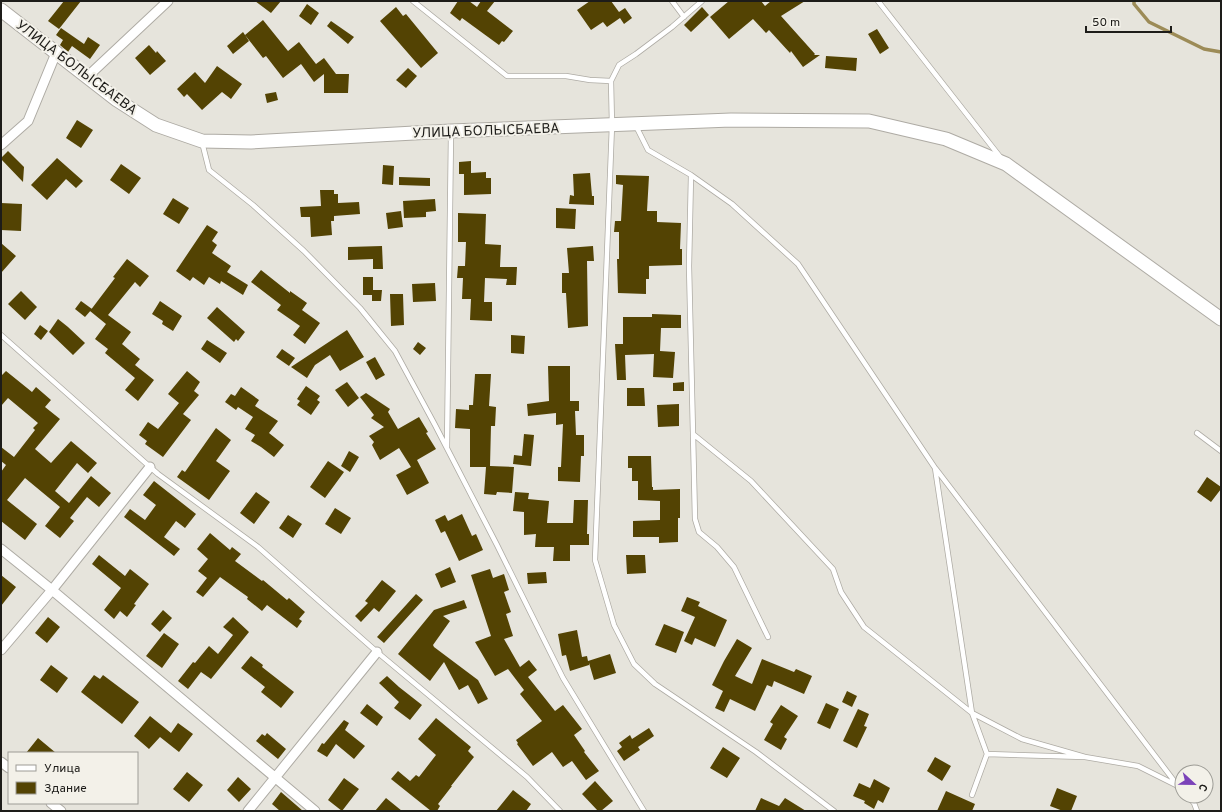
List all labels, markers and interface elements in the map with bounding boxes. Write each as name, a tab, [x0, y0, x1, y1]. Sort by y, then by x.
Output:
scale bar	[1086, 8, 1171, 34]
text: 50 m	[1092, 15, 1120, 31]
street label: УЛИЦА БОЛЫСБАЕВА	[12, 17, 140, 119]
street label: УЛИЦА БОЛЫСБАЕВА	[412, 120, 560, 143]
legend	[8, 752, 138, 804]
text: Улица	[44, 761, 80, 777]
north arrow	[1174, 764, 1214, 804]
text: Здание	[44, 781, 87, 797]
text: С	[1195, 781, 1210, 793]

